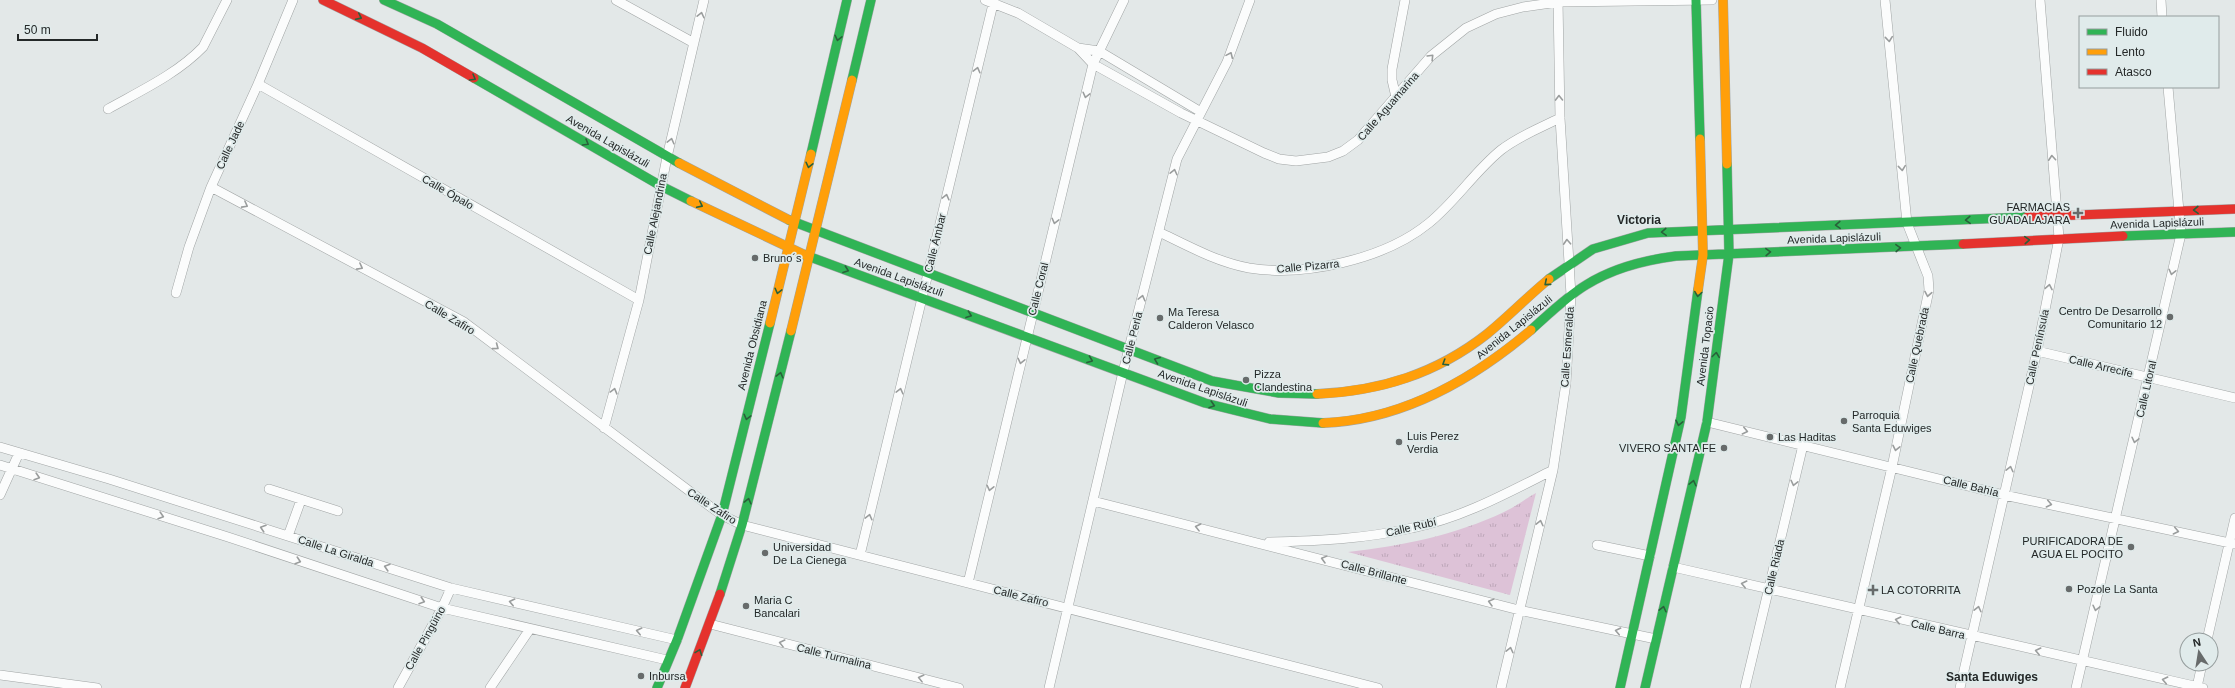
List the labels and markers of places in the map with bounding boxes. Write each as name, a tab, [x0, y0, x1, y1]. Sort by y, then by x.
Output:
place label: FARMACIAS GUADALAJARA	[1989, 201, 2071, 226]
marker: FARMACIAS GUADALAJARA	[2073, 208, 2083, 218]
place label: Bruno´s	[763, 252, 802, 264]
marker: Bruno´s	[750, 253, 760, 263]
place label: Centro De Desarrollo Comunitario 12	[2059, 305, 2162, 330]
place label: Ma Teresa Calderon Velasco	[1168, 306, 1254, 331]
marker: Centro De Desarrollo Comunitario 12	[2165, 312, 2175, 322]
marker: Ma Teresa Calderon Velasco	[1155, 313, 1165, 323]
place label: Pizza Clandestina	[1254, 368, 1313, 393]
marker: Pizza Clandestina	[1241, 375, 1251, 385]
place label: Parroquia Santa Eduwiges	[1852, 409, 1932, 434]
marker: Parroquia Santa Eduwiges	[1839, 416, 1849, 426]
place label: Luis Perez Verdia	[1407, 430, 1459, 455]
place label: Las Haditas	[1778, 431, 1837, 443]
marker: Las Haditas	[1765, 432, 1775, 442]
marker: Luis Perez Verdia	[1394, 437, 1404, 447]
place label: VIVERO SANTA FE	[1619, 442, 1716, 454]
marker: VIVERO SANTA FE	[1719, 443, 1729, 453]
place label: PURIFICADORA DE AGUA EL POCITO	[2022, 535, 2123, 560]
place label: Universidad De La Cienega	[773, 541, 847, 566]
marker: PURIFICADORA DE AGUA EL POCITO	[2126, 542, 2136, 552]
marker: Universidad De La Cienega	[760, 548, 770, 558]
place label: Pozole La Santa	[2077, 583, 2159, 595]
place label: LA COTORRITA	[1881, 584, 1961, 596]
marker: Pozole La Santa	[2064, 584, 2074, 594]
marker: LA COTORRITA	[1868, 585, 1878, 595]
place label: Maria C Bancalari	[754, 594, 800, 619]
marker: Maria C Bancalari	[741, 601, 751, 611]
place label: Inbursa	[649, 670, 687, 682]
marker: Inbursa	[636, 671, 646, 681]

